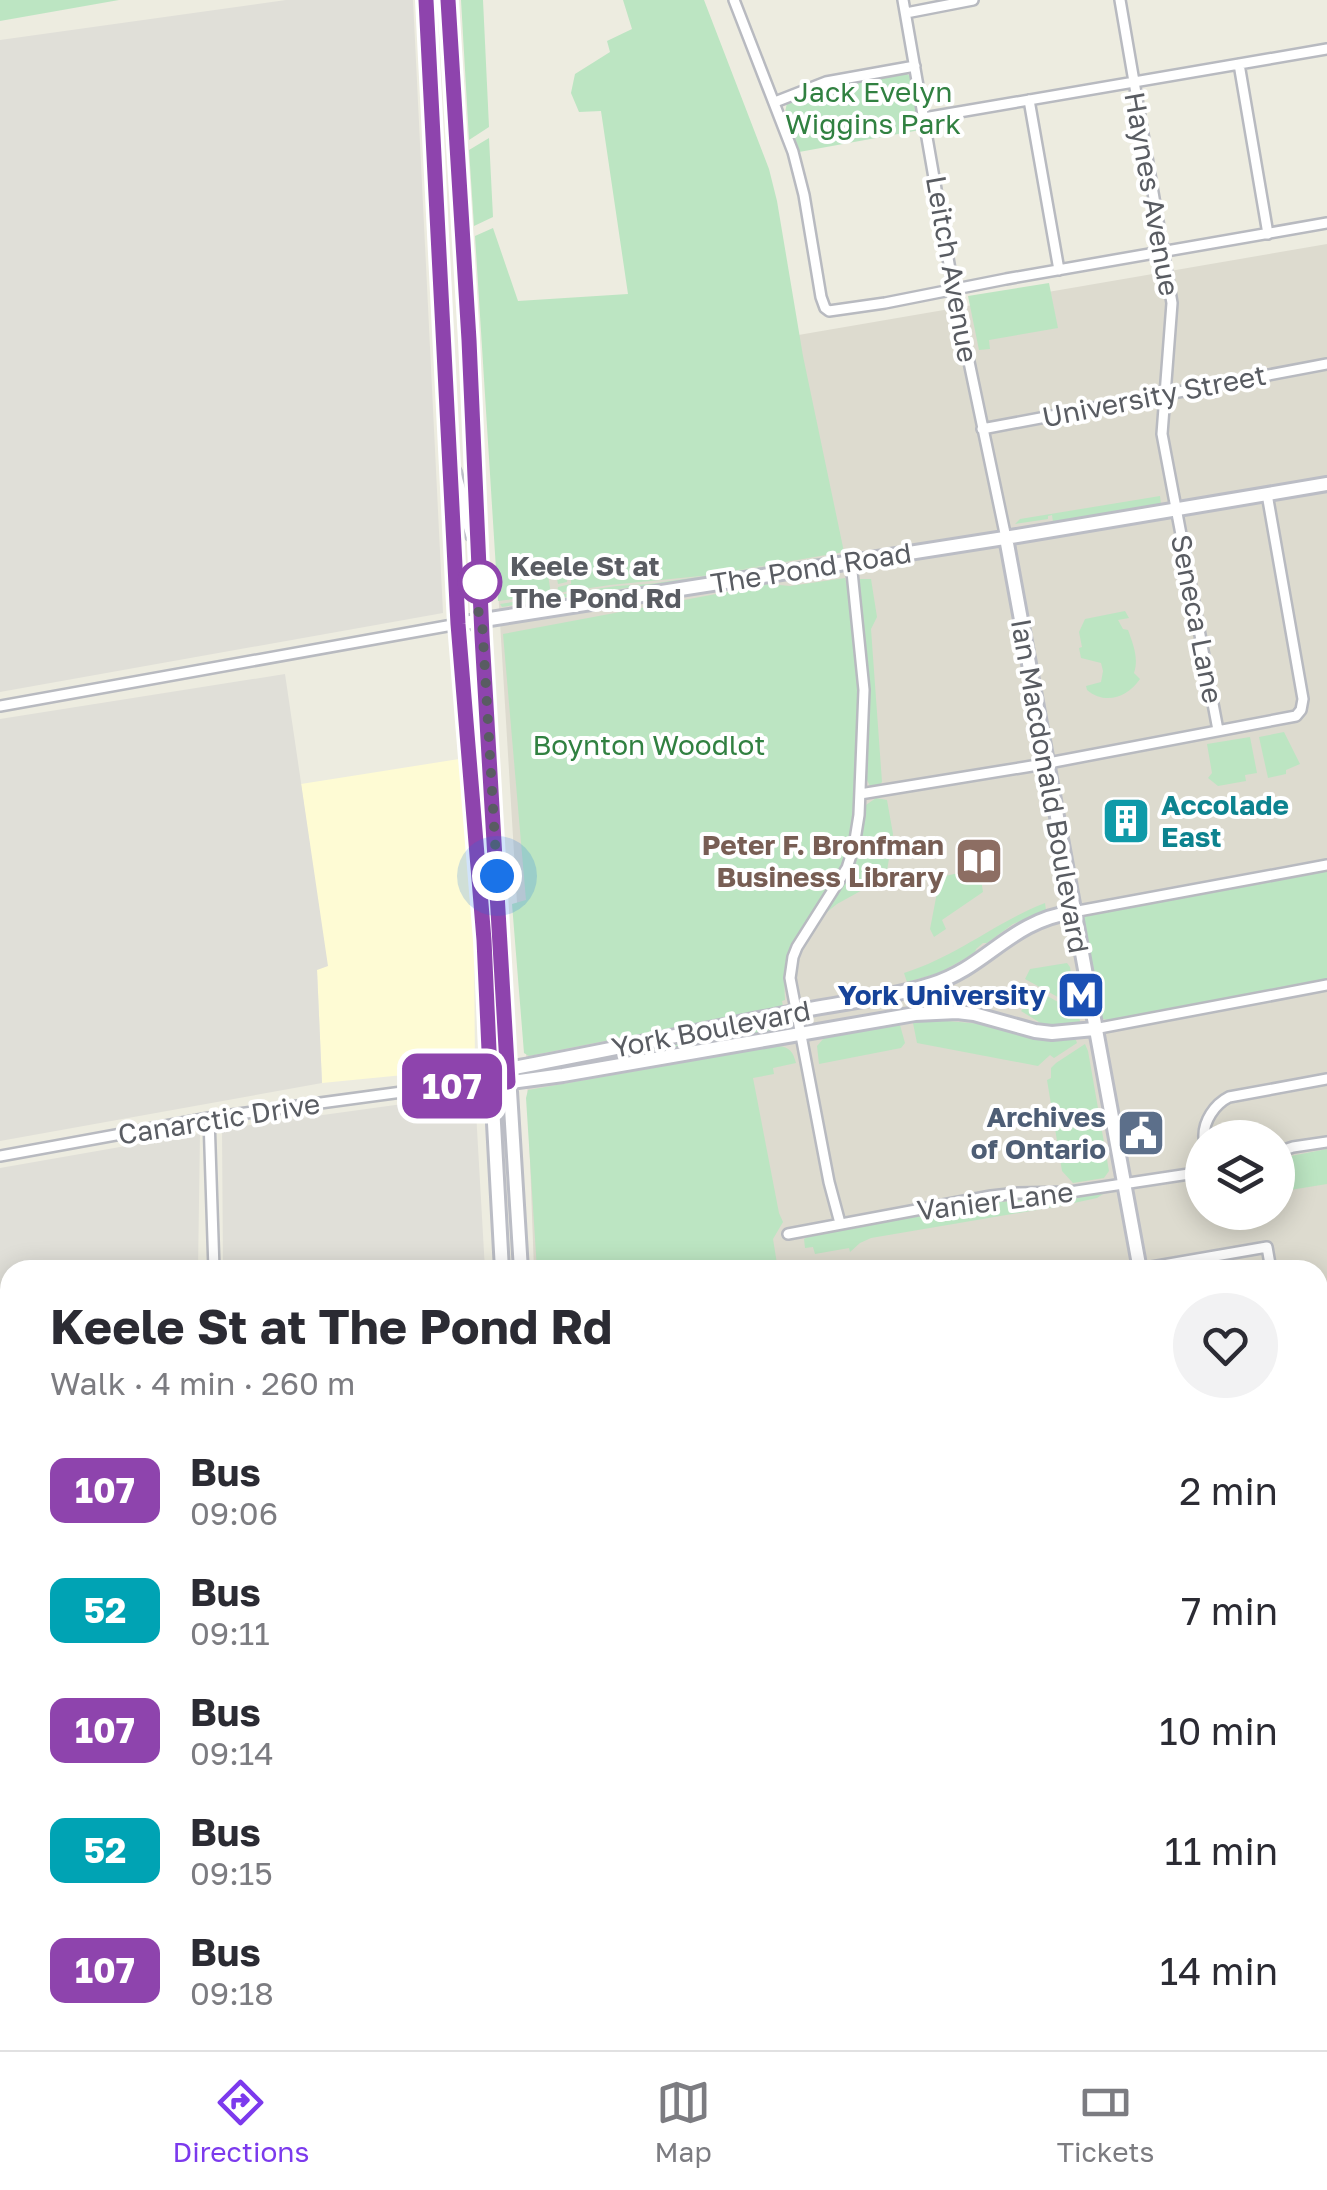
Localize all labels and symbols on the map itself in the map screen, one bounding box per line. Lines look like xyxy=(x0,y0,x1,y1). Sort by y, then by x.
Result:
park label: Jack Evelyn Wiggins Park xyxy=(785,75,961,140)
street label: Haynes Avenue xyxy=(1118,89,1187,298)
street label: Leitch Avenue xyxy=(920,173,985,365)
street label: University Street xyxy=(1039,358,1269,433)
street label: Seneca Lane xyxy=(1165,532,1230,706)
street label: The Pond Road xyxy=(708,535,914,600)
place label: Keele St at The Pond Rd xyxy=(510,549,681,614)
marker: Keele St at The Pond Rd xyxy=(459,561,501,603)
street label: Ian Macdonald Boulevard xyxy=(1005,616,1096,956)
park label: Boynton Woodlot xyxy=(532,728,766,761)
place label: Accolade East xyxy=(1161,788,1289,853)
building icon: Accolade East xyxy=(1100,795,1152,847)
place label: Peter F. Bronfman Business Library xyxy=(702,828,944,893)
library icon: Peter F. Bronfman Business Library xyxy=(953,835,1005,887)
your location xyxy=(472,851,522,901)
metro station icon: York University xyxy=(1055,969,1107,1021)
place label: York University xyxy=(838,978,1046,1011)
street label: York Boulevard xyxy=(609,993,813,1064)
line badge: 107 xyxy=(394,1054,510,1118)
street label: Canarctic Drive xyxy=(116,1086,322,1151)
place label: Archives of Ontario xyxy=(971,1100,1106,1165)
public building icon: Archives of Ontario xyxy=(1115,1107,1167,1159)
street label: Vanier Lane xyxy=(915,1175,1075,1226)

